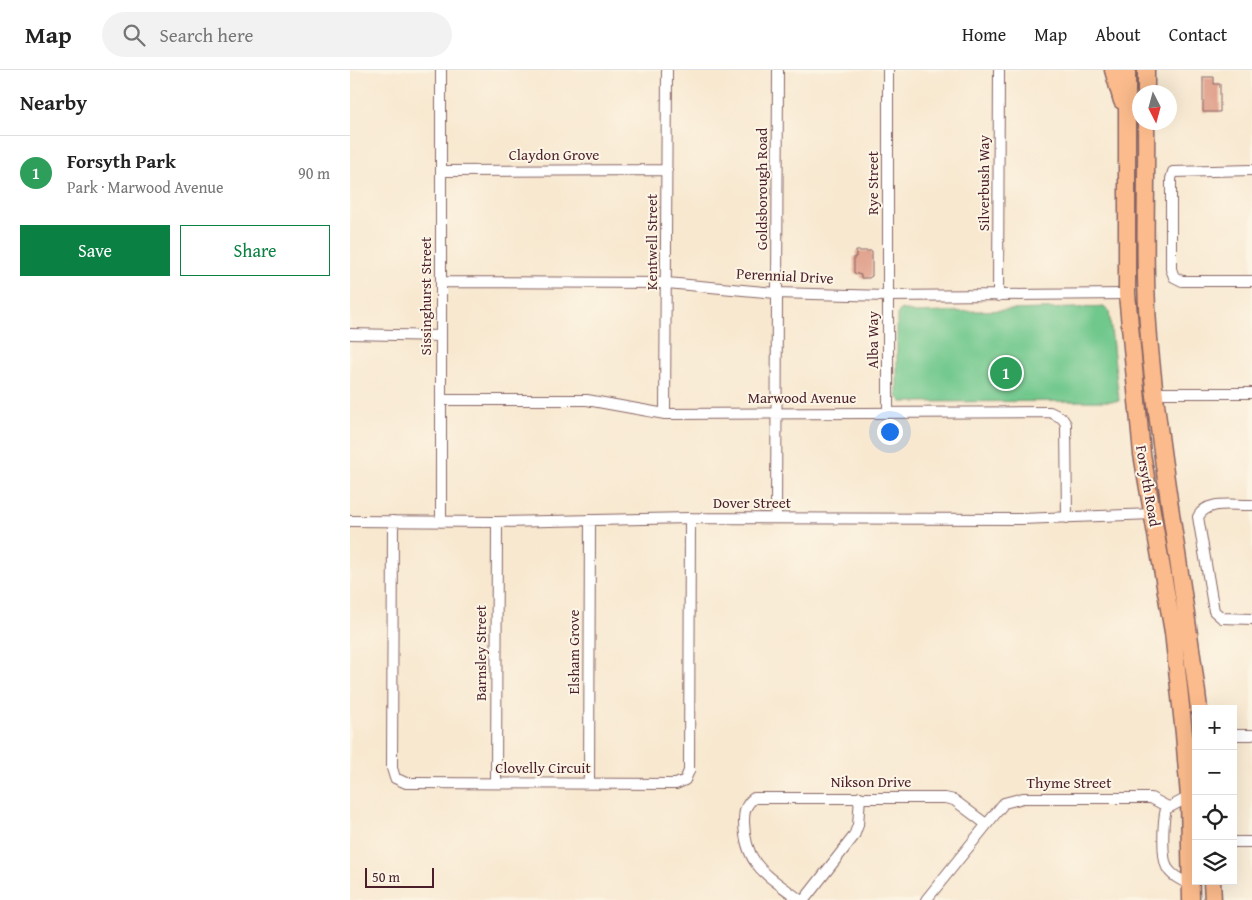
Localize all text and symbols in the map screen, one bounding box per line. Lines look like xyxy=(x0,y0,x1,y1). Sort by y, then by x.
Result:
search box xyxy=(102,12,452,57)
text: Map xyxy=(25,17,72,52)
icon: search xyxy=(120,21,148,49)
text: Search here xyxy=(160,21,253,49)
text: Home xyxy=(962,21,1006,48)
text: Map xyxy=(1034,21,1067,48)
text: About xyxy=(1095,21,1141,48)
text: Contact xyxy=(1169,21,1227,48)
north arrow xyxy=(1132,85,1177,130)
text: Nearby xyxy=(20,87,87,118)
street label: Goldsborough Road xyxy=(751,128,772,250)
street label: Silverbush Way xyxy=(973,134,994,231)
street label: Claydon Grove xyxy=(509,144,599,165)
text: Forsyth Park xyxy=(67,147,176,175)
street label: Rye Street xyxy=(862,150,883,215)
text: 1 xyxy=(32,161,40,185)
text: 90 m xyxy=(298,161,330,185)
text: Park · Marwood Avenue xyxy=(67,175,224,199)
street label: Kentwell Street xyxy=(641,193,662,290)
button: Save xyxy=(20,225,170,276)
button: Share xyxy=(180,225,330,276)
street label: Sissinghurst Street xyxy=(415,236,436,355)
street label: Perennial Drive xyxy=(736,262,834,289)
street label: Alba Way xyxy=(862,310,883,369)
pin: 1 xyxy=(990,354,1022,392)
street label: Marwood Avenue xyxy=(748,387,856,408)
your location xyxy=(877,419,903,445)
street label: Forsyth Road xyxy=(1131,444,1166,528)
street label: Dover Street xyxy=(713,492,792,513)
street label: Barnsley Street xyxy=(470,604,491,701)
street label: Elsham Grove xyxy=(563,609,584,695)
map controls xyxy=(1192,705,1237,885)
button: + xyxy=(1192,705,1237,750)
button: − xyxy=(1192,750,1237,795)
street label: Clovelly Circuit xyxy=(495,757,592,778)
street label: Nikson Drive xyxy=(831,771,911,792)
street label: Thyme Street xyxy=(1027,772,1112,793)
button: locate xyxy=(1192,795,1237,840)
button: layers xyxy=(1192,840,1237,885)
scale bar xyxy=(365,865,434,888)
text: 50 m xyxy=(372,867,400,887)

